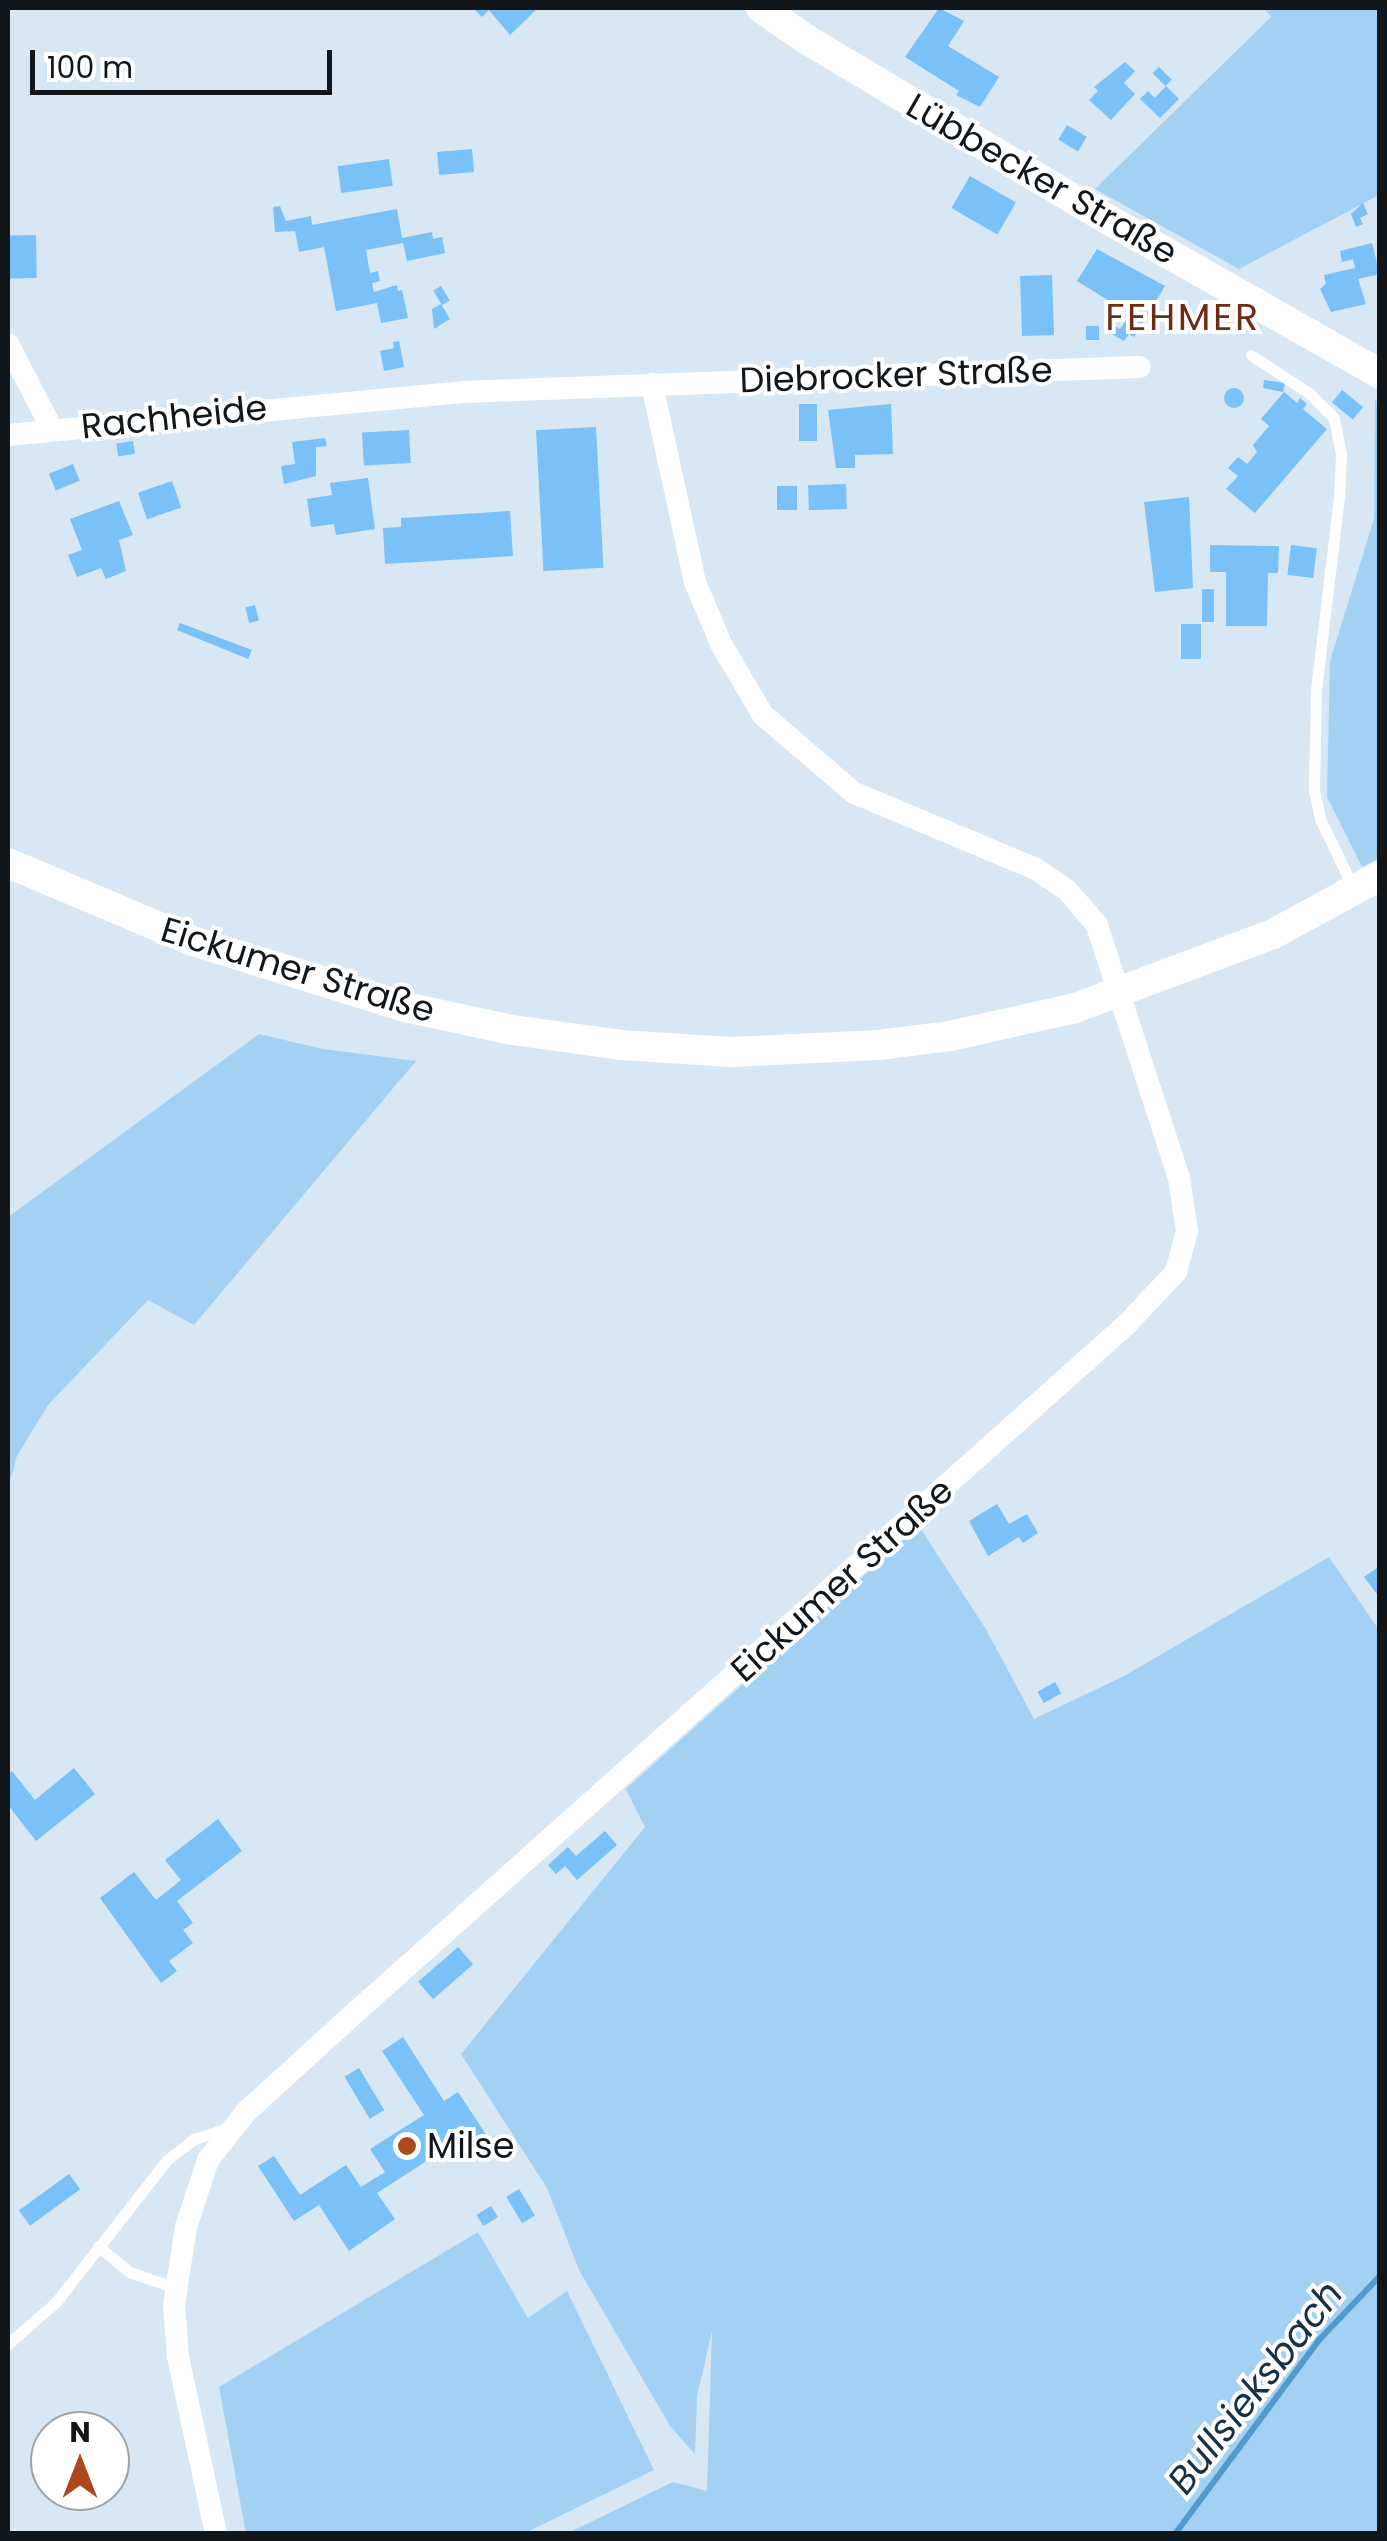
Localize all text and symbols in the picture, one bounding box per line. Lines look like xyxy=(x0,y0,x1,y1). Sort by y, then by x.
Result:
scale bar xyxy=(35,30,338,92)
text: 100 m xyxy=(47,46,133,89)
street label: Lübbecker Straße xyxy=(899,84,1185,274)
district label: FEHMER xyxy=(1105,294,1261,340)
street label: Diebrocker Straße xyxy=(739,349,1053,401)
street label: Rachheide xyxy=(79,386,269,448)
street label: Eickumer Straße xyxy=(156,908,440,1032)
street label: Eickumer Straße xyxy=(722,1469,962,1691)
place label: Milse xyxy=(427,2125,514,2167)
marker: Milse xyxy=(396,2135,418,2157)
water label: Bullsieksbach xyxy=(1158,2272,1352,2502)
north arrow xyxy=(30,2411,130,2511)
text: N xyxy=(69,2413,91,2452)

